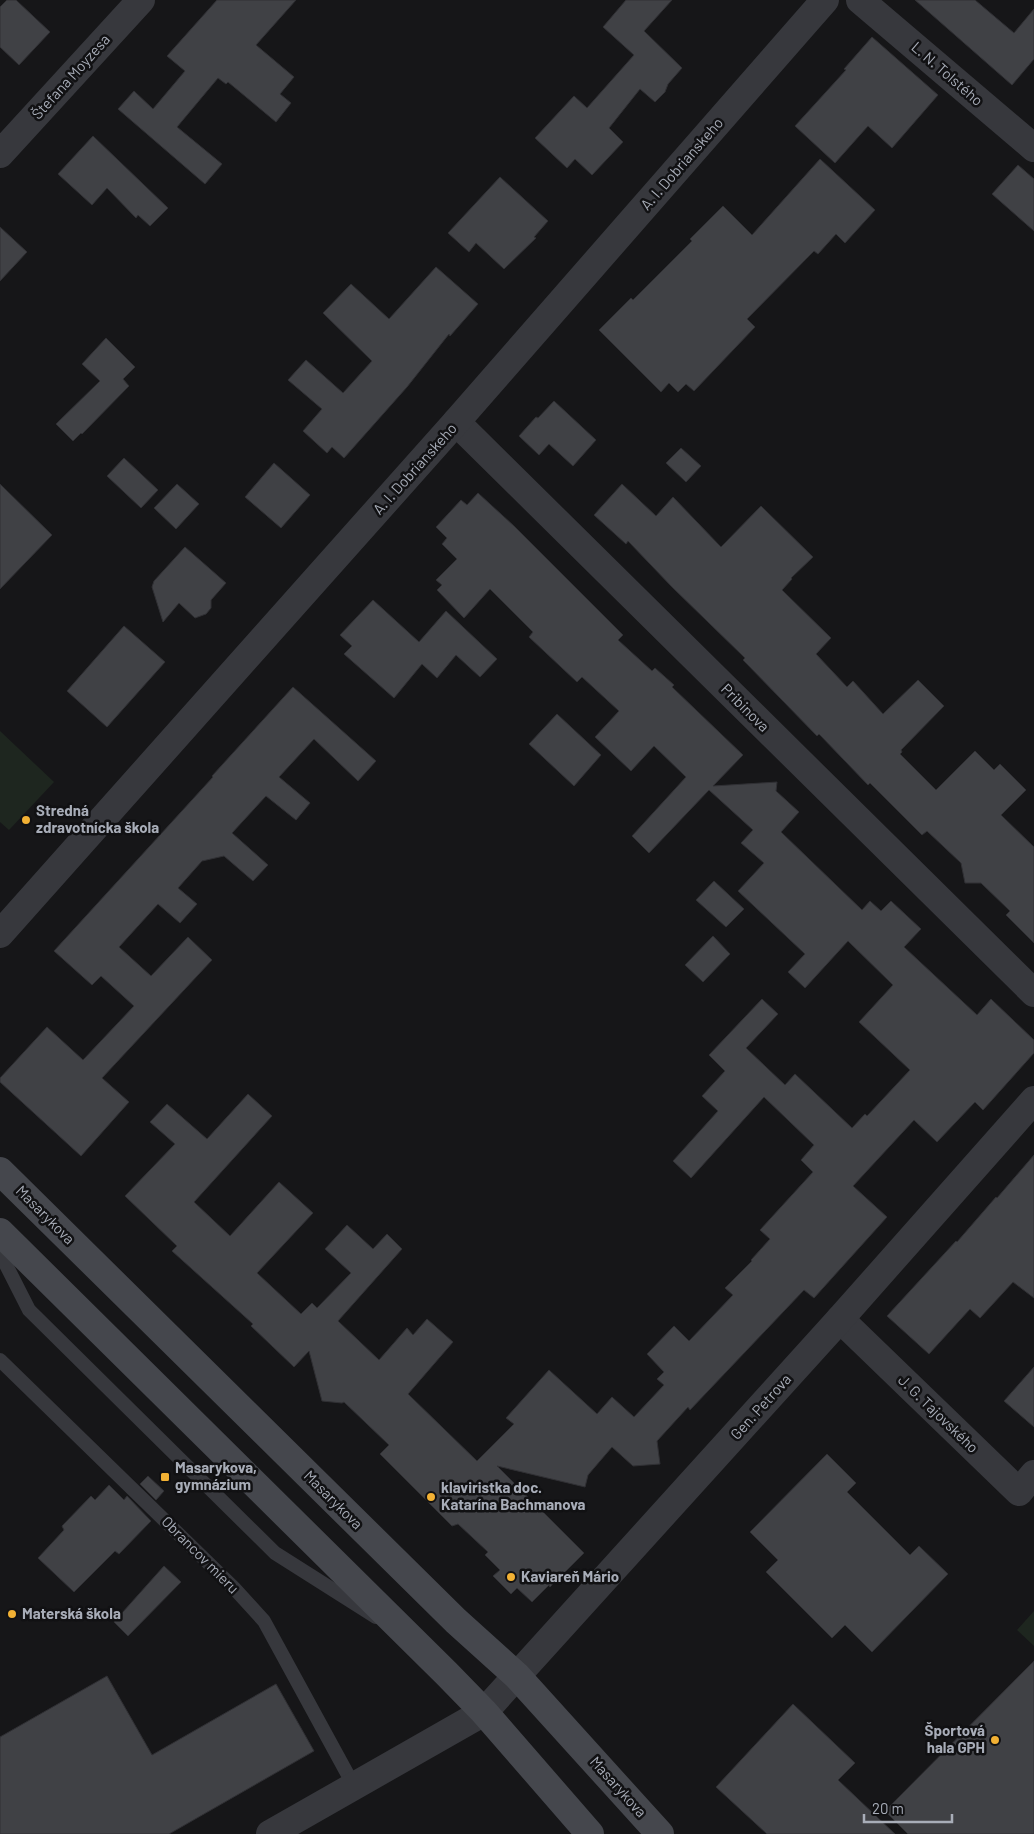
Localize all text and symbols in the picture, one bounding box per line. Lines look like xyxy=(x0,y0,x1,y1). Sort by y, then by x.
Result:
street label: Štefana Moyzesa xyxy=(27,30,113,123)
street label: L. N. Tolstého xyxy=(908,37,987,109)
street label: A. I. Dobrianskeho xyxy=(636,113,726,213)
street label: A. I. Dobrianskeho xyxy=(369,419,460,518)
street label: Pribinova xyxy=(718,679,774,735)
place label: Stredná zdravotnícka škola xyxy=(36,801,159,836)
marker: Stredná zdravotnícka škola xyxy=(20,814,32,826)
street label: Masarykova xyxy=(13,1181,79,1247)
street label: Gen. Petrova xyxy=(726,1370,794,1443)
street label: J. G. Tajovského xyxy=(895,1370,983,1456)
place label: Masarykova, gymnázium xyxy=(175,1458,257,1493)
street label: Masarykova xyxy=(301,1466,367,1532)
marker: Masarykova, gymnázium xyxy=(159,1471,171,1483)
place label: klaviristka doc. Katarína Bachmanova xyxy=(441,1478,586,1513)
marker: klaviristka doc. Katarína Bachmanova xyxy=(425,1491,437,1503)
street label: Obrancov mieru xyxy=(158,1512,243,1597)
place label: Kaviareň Mário xyxy=(521,1567,619,1585)
marker: Kaviareň Mário xyxy=(505,1571,517,1583)
place label: Materská škola xyxy=(22,1604,121,1622)
marker: Materská škola xyxy=(6,1608,18,1620)
place label: Športová hala GPH xyxy=(925,1721,985,1756)
marker: Športová hala GPH xyxy=(989,1734,1001,1746)
street label: Masarykova xyxy=(587,1752,651,1821)
scale bar xyxy=(864,1792,952,1824)
text: 20 m xyxy=(872,1799,904,1817)

